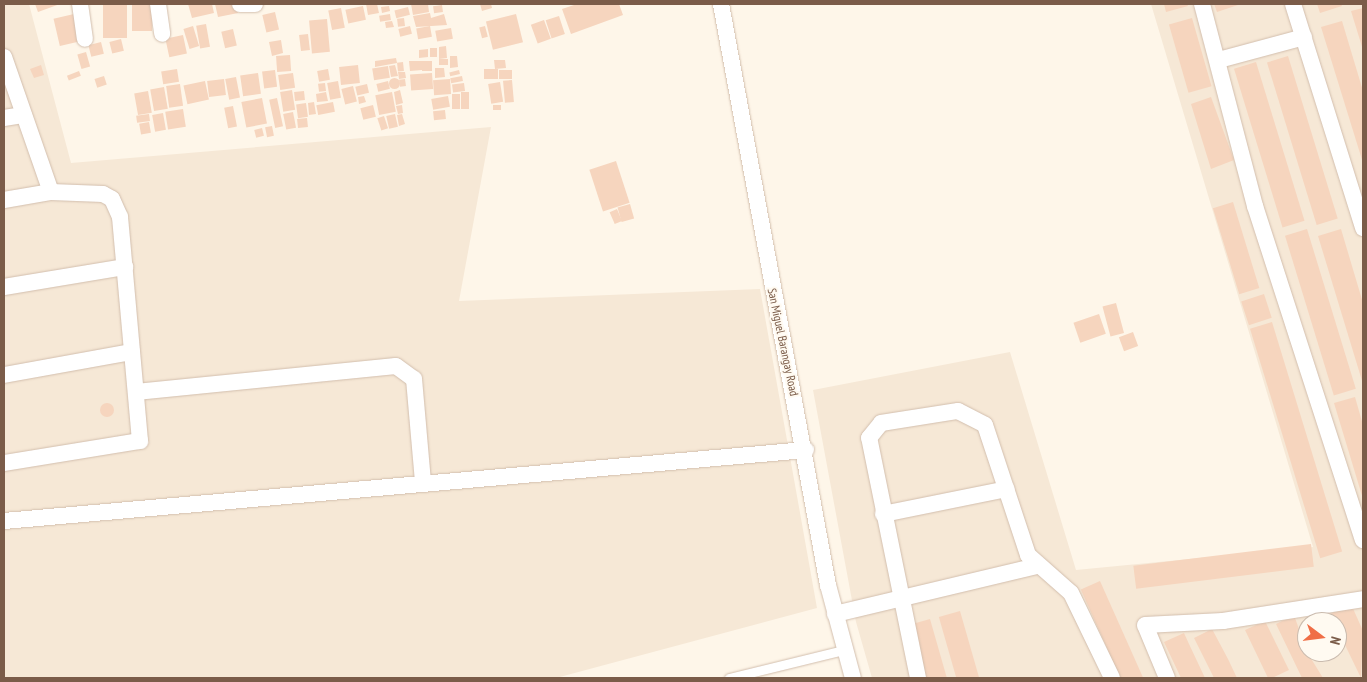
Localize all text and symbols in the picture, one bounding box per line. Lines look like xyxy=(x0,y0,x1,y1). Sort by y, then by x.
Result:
street label: San Miguel Barangay Road xyxy=(765,287,801,397)
north arrow xyxy=(1297,612,1347,662)
text: N xyxy=(1326,635,1345,647)

